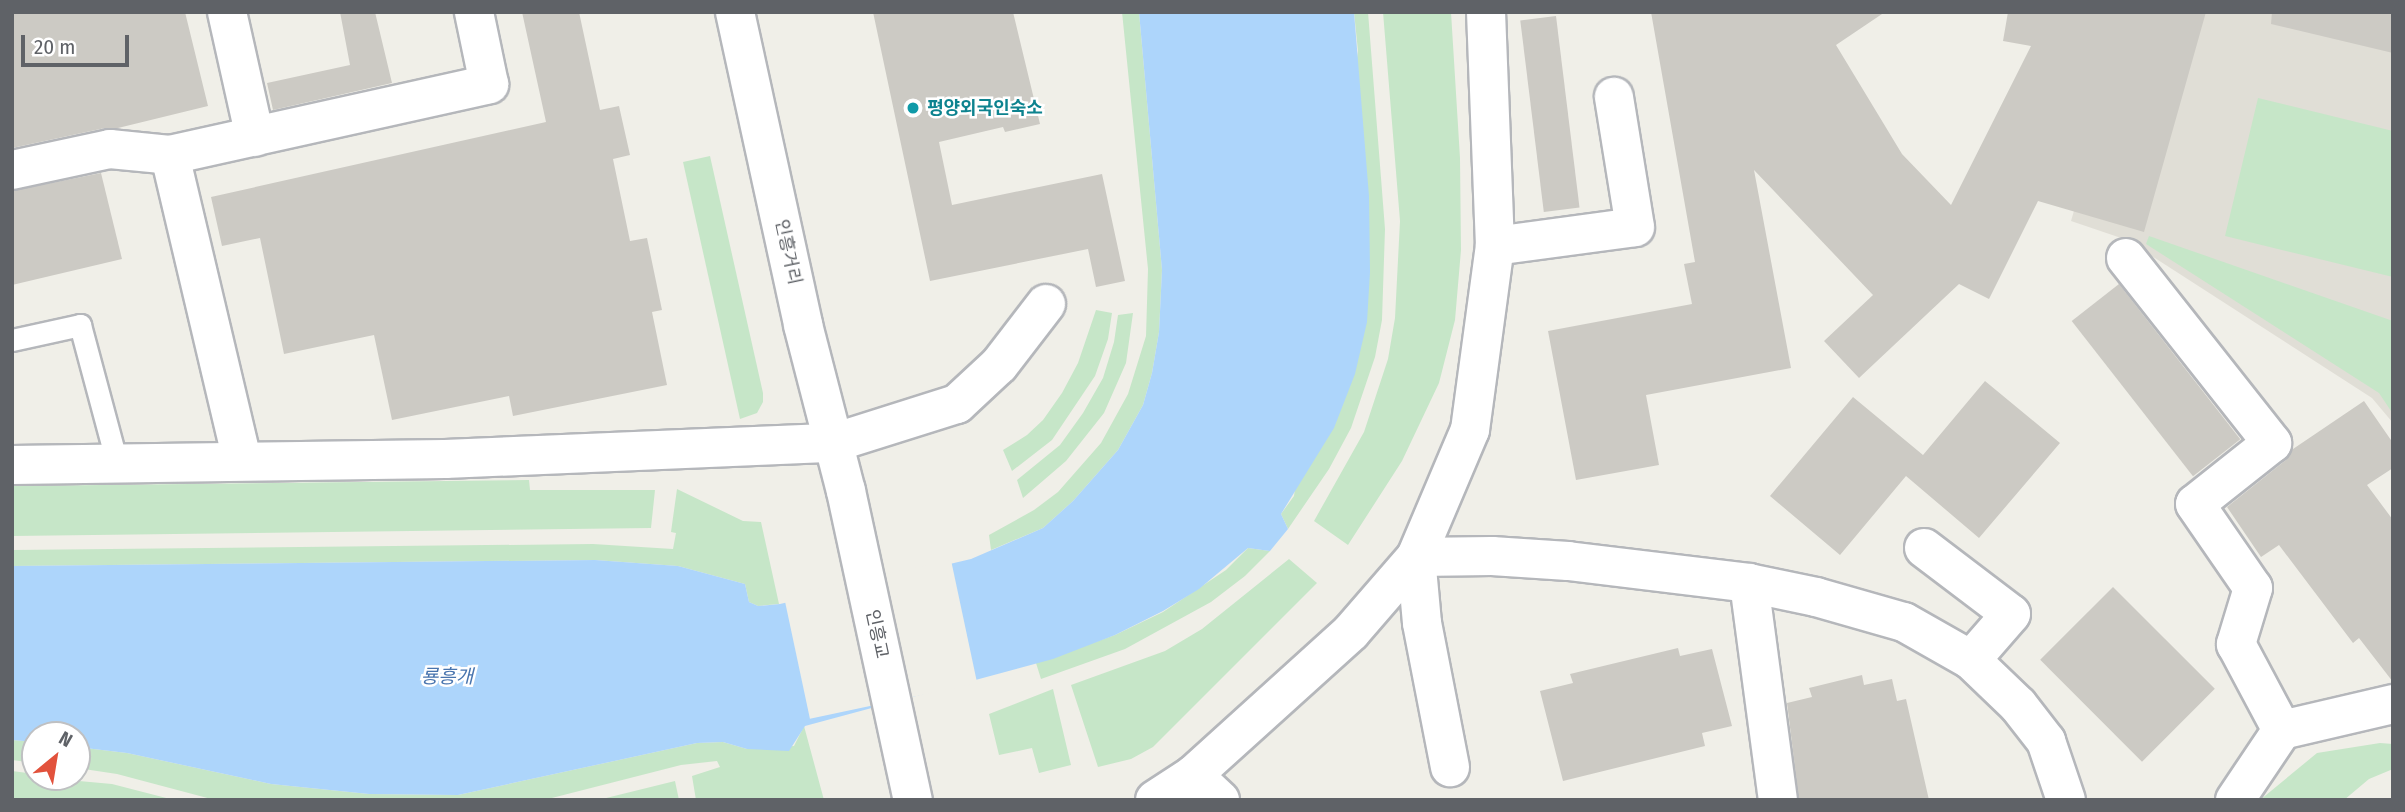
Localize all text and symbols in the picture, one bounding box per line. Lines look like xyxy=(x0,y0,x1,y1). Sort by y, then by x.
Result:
scale bar xyxy=(24,21,133,65)
text: 20 m xyxy=(34,34,75,60)
place label: 평양외국인숙소 xyxy=(927,97,1043,119)
marker: 평양외국인숙소 xyxy=(905,100,921,116)
street label: 인흥거리 xyxy=(771,217,805,287)
street label: 인흥교 xyxy=(861,607,893,661)
water label: 룡흥개 xyxy=(421,666,473,688)
north arrow xyxy=(21,721,91,791)
text: N xyxy=(55,726,76,752)

